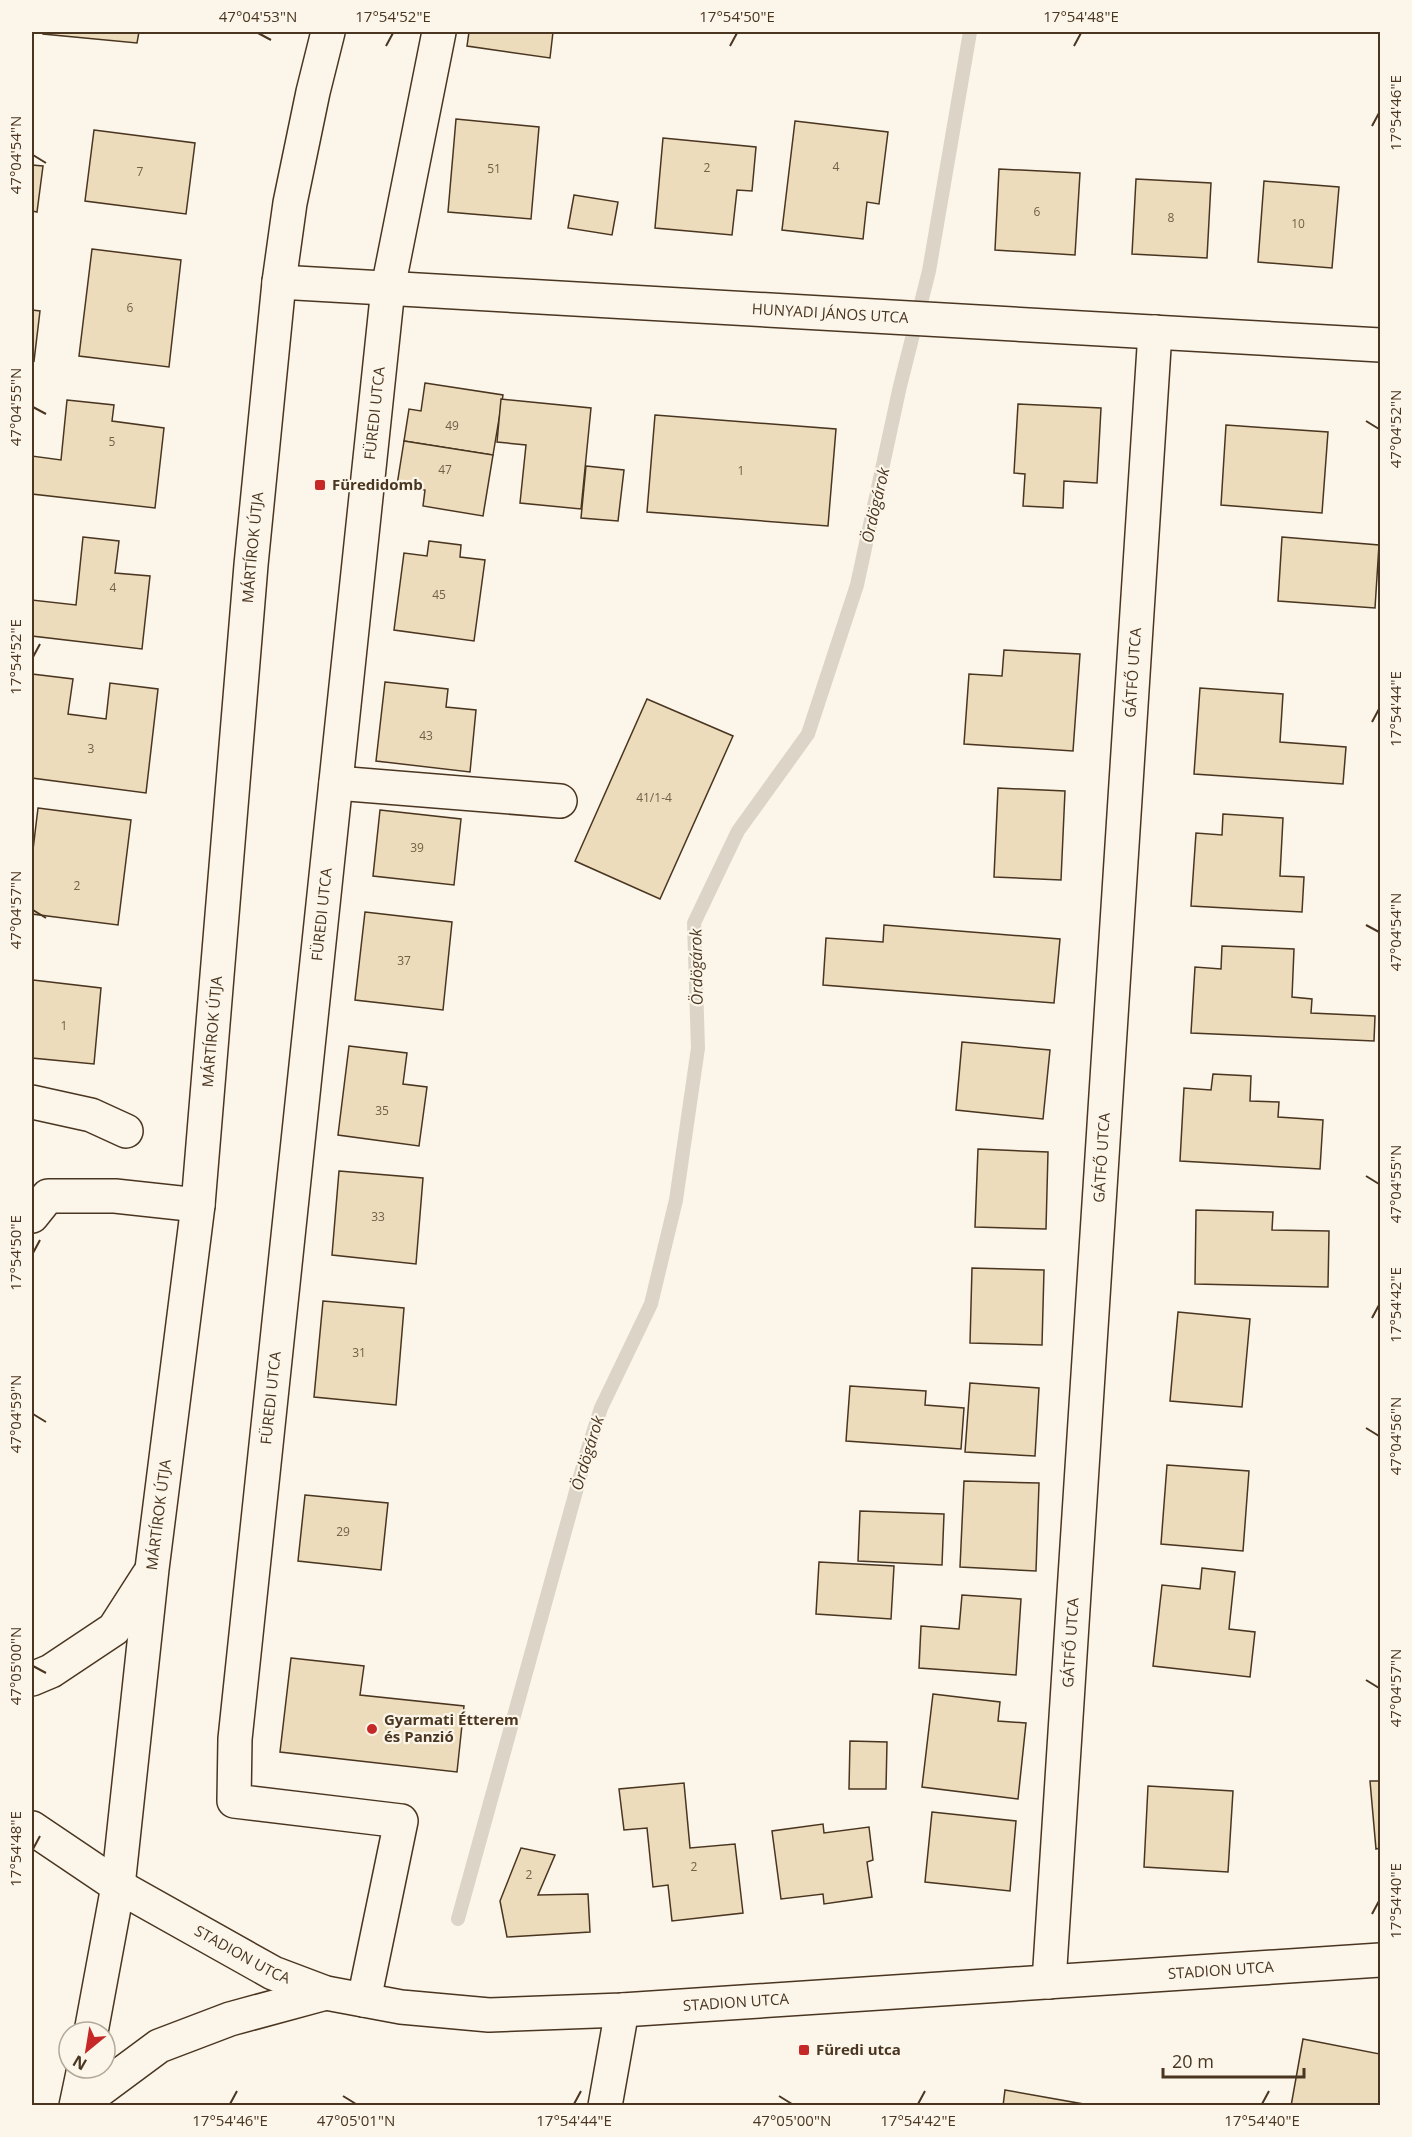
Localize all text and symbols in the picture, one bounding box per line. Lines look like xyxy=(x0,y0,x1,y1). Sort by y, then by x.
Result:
text: 47°04'53"N xyxy=(219,6,297,26)
text: 17°54'52"E xyxy=(355,6,431,26)
text: 17°54'50"E xyxy=(699,6,775,26)
text: 17°54'48"E xyxy=(1043,6,1119,26)
text: 17°54'46"E xyxy=(1385,75,1405,151)
text: 47°04'54"N xyxy=(5,116,25,194)
house number: 4 xyxy=(833,158,840,175)
house number: 2 xyxy=(704,159,711,176)
house number: 51 xyxy=(487,160,501,177)
house number: 7 xyxy=(137,163,144,180)
house number: 6 xyxy=(1034,203,1041,220)
house number: 8 xyxy=(1168,209,1175,226)
house number: 10 xyxy=(1291,215,1305,232)
street label: HUNYADI JÁNOS UTCA xyxy=(751,298,910,327)
house number: 6 xyxy=(127,299,134,316)
street label: FÜREDI UTCA xyxy=(359,365,389,461)
text: 47°04'55"N xyxy=(5,368,25,446)
text: 47°04'52"N xyxy=(1385,390,1405,468)
house number: 49 xyxy=(445,417,459,434)
house number: 5 xyxy=(109,433,116,450)
house number: 47 xyxy=(438,461,452,478)
house number: 1 xyxy=(738,462,744,479)
water label: Ördögárok xyxy=(856,464,895,545)
place label: Füredidomb xyxy=(332,474,423,494)
marker: Füredidomb xyxy=(313,478,327,492)
street label: MÁRTÍROK ÚTJA xyxy=(237,490,267,604)
house number: 4 xyxy=(110,579,117,596)
house number: 45 xyxy=(432,586,446,603)
text: 17°54'52"E xyxy=(5,619,25,695)
street label: GÁTFŐ UTCA xyxy=(1119,627,1145,718)
text: 17°54'44"E xyxy=(1385,671,1405,747)
house number: 43 xyxy=(419,727,433,744)
house number: 3 xyxy=(88,740,95,757)
house number: 41/1-4 xyxy=(636,789,672,806)
house number: 39 xyxy=(410,839,424,856)
street label: FÜREDI UTCA xyxy=(306,866,336,962)
text: 47°04'57"N xyxy=(5,871,25,949)
house number: 2 xyxy=(74,877,81,894)
text: 47°04'54"N xyxy=(1385,893,1405,971)
water label: Ördögárok xyxy=(684,927,708,1005)
house number: 37 xyxy=(397,952,411,969)
street label: MÁRTÍROK ÚTJA xyxy=(197,975,226,1088)
house number: 1 xyxy=(61,1017,67,1034)
house number: 35 xyxy=(375,1102,389,1119)
street label: GÁTFŐ UTCA xyxy=(1088,1112,1114,1203)
text: 47°04'55"N xyxy=(1385,1145,1405,1223)
house number: 33 xyxy=(371,1208,385,1225)
text: 17°54'50"E xyxy=(5,1215,25,1291)
text: 17°54'42"E xyxy=(1385,1267,1405,1343)
house number: 31 xyxy=(352,1344,366,1361)
street label: FÜREDI UTCA xyxy=(255,1350,285,1445)
text: 47°04'59"N xyxy=(5,1375,25,1453)
text: 47°04'56"N xyxy=(1385,1397,1405,1475)
water label: Ördögárok xyxy=(565,1412,609,1493)
street label: MÁRTÍROK ÚTJA xyxy=(141,1458,175,1571)
house number: 29 xyxy=(336,1523,350,1540)
street label: GÁTFŐ UTCA xyxy=(1057,1597,1083,1688)
text: 47°05'00"N xyxy=(5,1627,25,1705)
text: 47°04'57"N xyxy=(1385,1649,1405,1727)
place label: Gyarmati Étterem és Panzió xyxy=(384,1709,519,1746)
marker: Gyarmati Étterem és Panzió xyxy=(365,1722,379,1736)
text: 17°54'48"E xyxy=(5,1811,25,1887)
house number: 2 xyxy=(691,1858,698,1875)
text: 17°54'40"E xyxy=(1385,1863,1405,1939)
house number: 2 xyxy=(526,1866,533,1883)
street label: STADION UTCA xyxy=(191,1920,294,1988)
street label: STADION UTCA xyxy=(1167,1956,1275,1983)
street label: STADION UTCA xyxy=(682,1988,790,2015)
north arrow xyxy=(57,2020,117,2080)
place label: Füredi utca xyxy=(816,2039,901,2059)
scale bar xyxy=(1163,2041,1304,2079)
marker: Füredi utca xyxy=(797,2043,811,2057)
text: 20 m xyxy=(1172,2049,1214,2073)
text: N xyxy=(68,2050,91,2076)
text: 17°54'46"E xyxy=(192,2110,268,2130)
text: 47°05'01"N xyxy=(317,2110,395,2130)
text: 17°54'44"E xyxy=(536,2110,612,2130)
text: 47°05'00"N xyxy=(753,2110,831,2130)
text: 17°54'42"E xyxy=(880,2110,956,2130)
text: 17°54'40"E xyxy=(1224,2110,1300,2130)

